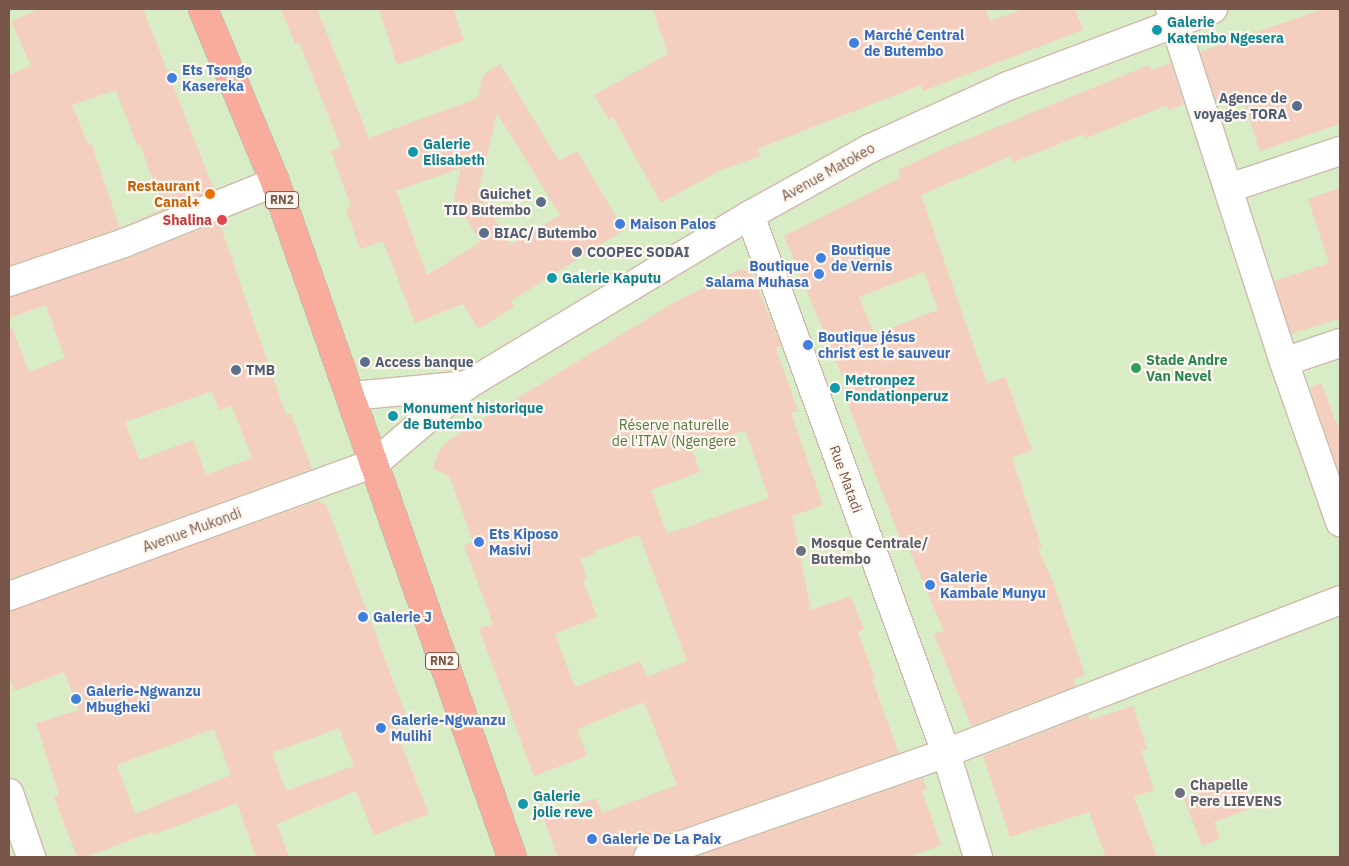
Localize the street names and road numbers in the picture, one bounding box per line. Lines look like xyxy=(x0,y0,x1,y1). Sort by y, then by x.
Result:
street label: Avenue Matokeo xyxy=(778,139,878,205)
road number: RN2 xyxy=(264,190,300,210)
street label: Rue Matadi xyxy=(826,443,866,515)
street label: Avenue Mukondi xyxy=(140,504,244,556)
road number: RN2 xyxy=(424,651,460,670)

